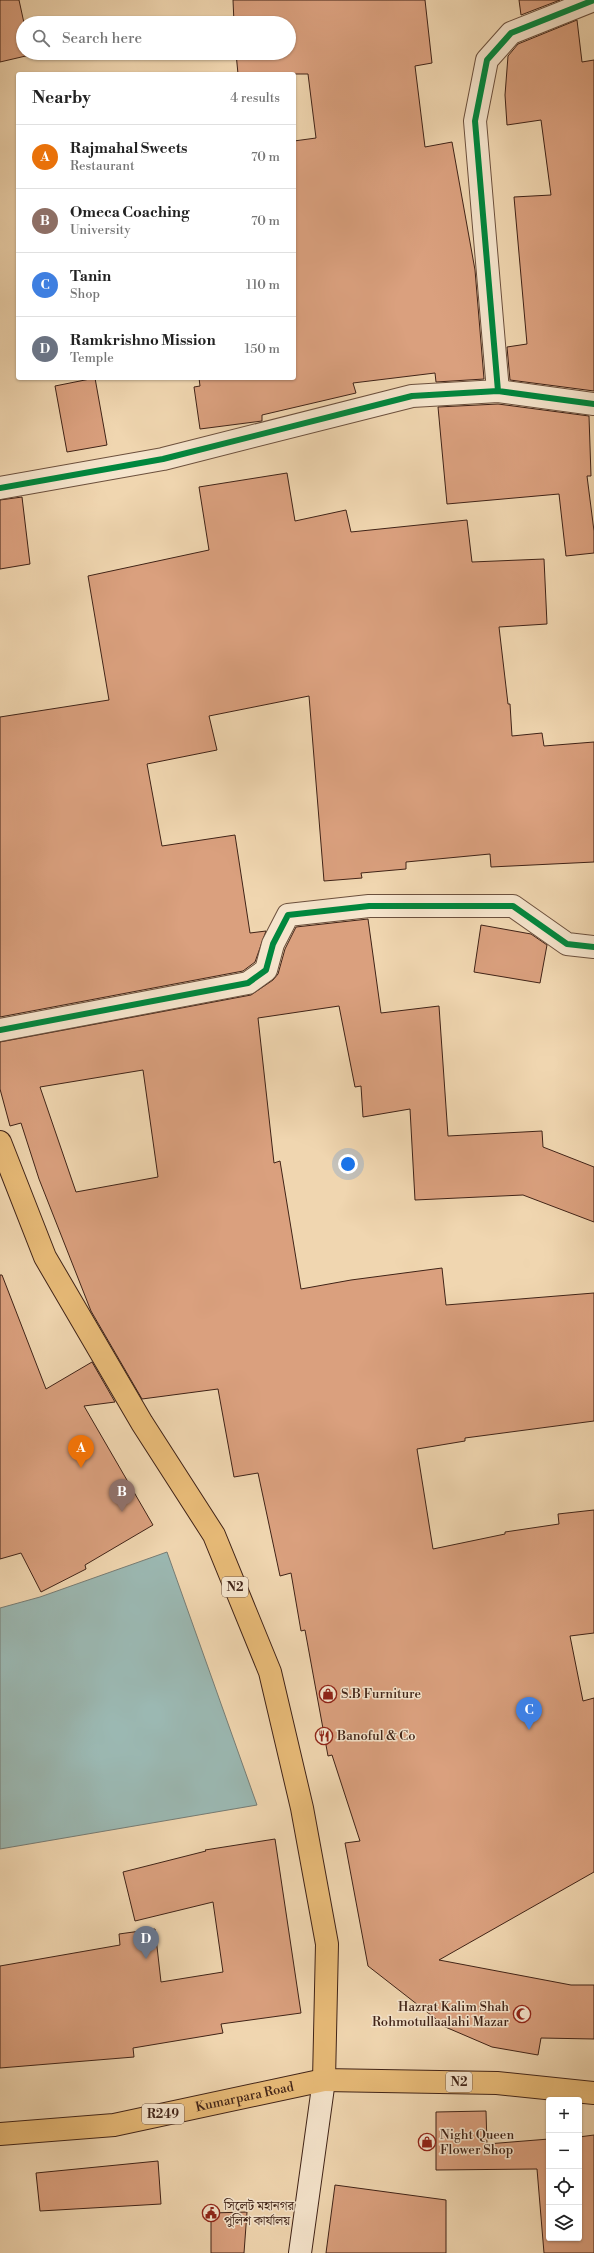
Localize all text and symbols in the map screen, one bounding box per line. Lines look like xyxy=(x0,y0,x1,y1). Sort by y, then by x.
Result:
search box xyxy=(16,16,296,60)
icon: search xyxy=(30,27,52,49)
text: Search here xyxy=(62,29,142,48)
text: Nearby xyxy=(32,87,91,109)
text: 4 results xyxy=(230,90,280,106)
text: Rajmahal Sweets xyxy=(70,139,187,158)
text: A xyxy=(40,149,50,165)
text: 70 m xyxy=(251,149,280,165)
text: Restaurant xyxy=(70,158,135,174)
text: Omeca Coaching xyxy=(70,203,189,222)
text: B xyxy=(40,213,50,229)
text: 70 m xyxy=(251,213,280,229)
text: University xyxy=(70,222,131,238)
text: Tanin xyxy=(70,267,111,286)
text: C xyxy=(40,277,50,293)
text: 110 m xyxy=(246,277,280,293)
text: Shop xyxy=(70,286,100,302)
text: Ramkrishno Mission xyxy=(70,331,216,350)
text: D xyxy=(40,341,50,357)
text: 150 m xyxy=(245,341,280,357)
text: Temple xyxy=(70,350,114,366)
your location xyxy=(338,1154,358,1174)
pin: A xyxy=(68,1435,94,1468)
pin: B xyxy=(109,1479,135,1512)
road number: N2 xyxy=(222,1577,248,1597)
shop icon: S.B Furniture xyxy=(318,1684,338,1704)
place label: S.B Furniture xyxy=(341,1686,422,1702)
pin: C xyxy=(516,1697,542,1730)
restaurant icon: Banoful & Co xyxy=(314,1726,334,1746)
place label: Banoful & Co xyxy=(336,1728,416,1744)
pin: D xyxy=(133,1926,159,1959)
place label: Hazrat Kalim Shah Rohmotullaalahi Mazar xyxy=(372,1999,509,2030)
mosque icon: Hazrat Kalim Shah Rohmotullaalahi Mazar xyxy=(512,2004,532,2024)
road number: N2 xyxy=(446,2072,472,2092)
street label: Kumarpara Road xyxy=(194,2079,296,2115)
map controls xyxy=(546,2097,582,2241)
button: + xyxy=(546,2097,582,2133)
road number: R249 xyxy=(142,2104,184,2124)
place label: Night Queen Flower Shop xyxy=(440,2127,514,2158)
shop icon: Night Queen Flower Shop xyxy=(417,2132,437,2152)
button: − xyxy=(546,2133,582,2169)
button: locate xyxy=(546,2169,582,2205)
place label: সিলেট মহানগর পুলিশ কার্যালয় xyxy=(223,2198,295,2229)
public building icon: সিলেট মহানগর পুলিশ কার্যালয় xyxy=(201,2203,221,2223)
button: layers xyxy=(546,2205,582,2241)

